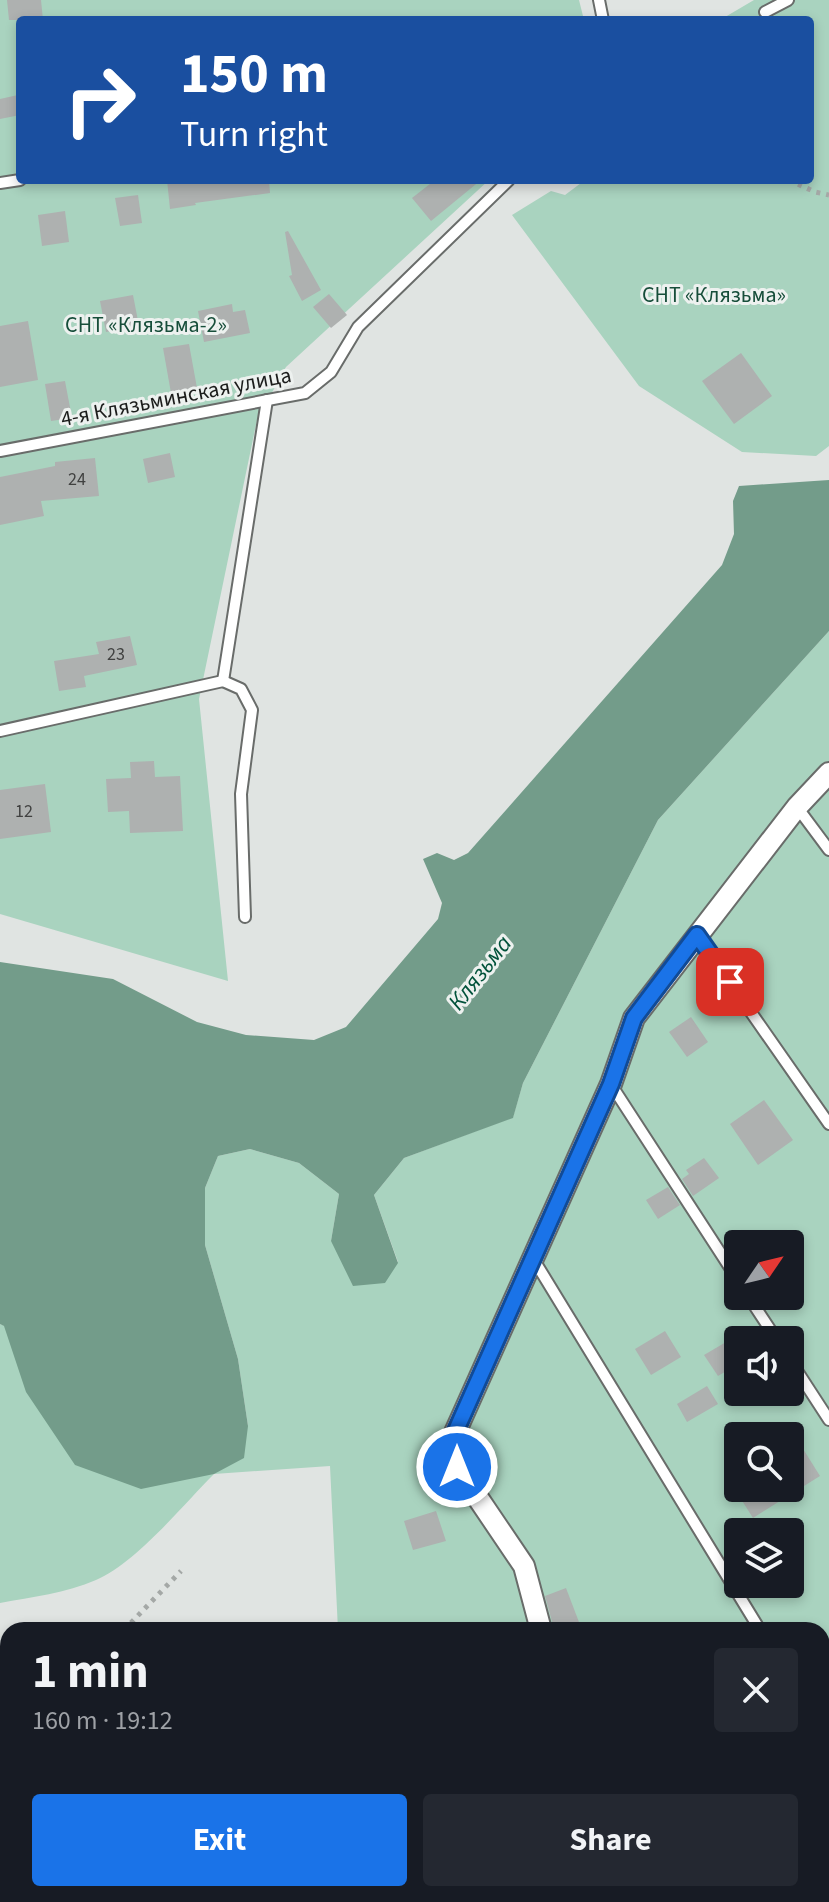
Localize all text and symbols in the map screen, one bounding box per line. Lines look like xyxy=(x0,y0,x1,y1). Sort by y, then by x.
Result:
text: 150 m xyxy=(180,35,328,114)
icon: right xyxy=(48,48,152,152)
text: Turn right xyxy=(180,109,328,160)
park label: СНТ «Клязьма» xyxy=(642,279,786,311)
park label: СНТ «Клязьма-2» xyxy=(65,309,227,341)
street label: 4-я Клязьминская улица xyxy=(58,359,294,435)
house number: 24 xyxy=(68,467,86,492)
house number: 23 xyxy=(107,642,125,667)
house number: 12 xyxy=(15,799,33,824)
water label: Клязьма xyxy=(439,928,521,1018)
pin xyxy=(696,948,764,1016)
icon: arrive xyxy=(708,960,752,1004)
north arrow xyxy=(724,1230,804,1310)
map controls xyxy=(724,1230,804,1598)
button: sound xyxy=(724,1326,804,1406)
button: search xyxy=(724,1422,804,1502)
position arrow xyxy=(415,1425,499,1509)
button: layers xyxy=(724,1518,804,1598)
text: 1 min xyxy=(32,1638,149,1706)
button: close xyxy=(714,1648,798,1732)
text: 160 m · 19:12 xyxy=(32,1702,173,1739)
button: Exit xyxy=(32,1794,407,1886)
button: Share xyxy=(423,1794,798,1886)

